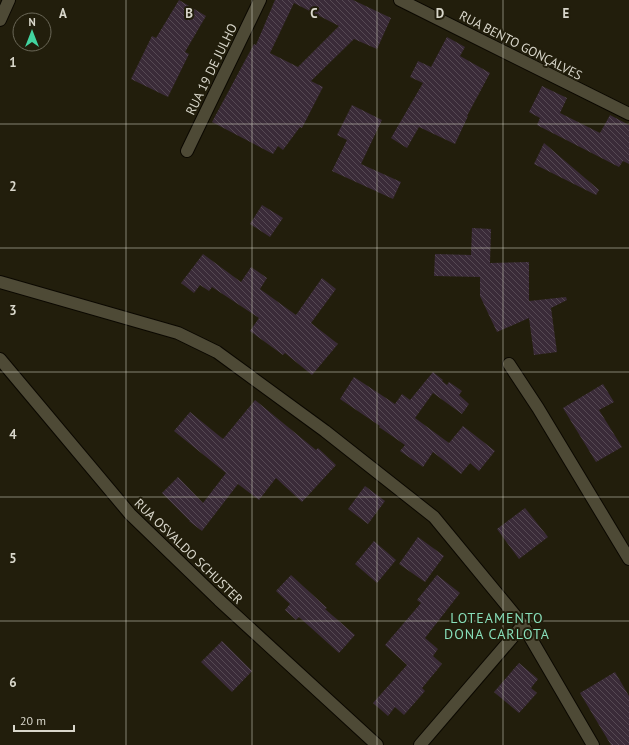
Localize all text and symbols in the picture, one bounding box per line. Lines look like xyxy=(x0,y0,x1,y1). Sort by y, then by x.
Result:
text: A xyxy=(59,5,67,22)
text: B xyxy=(185,5,193,22)
text: C xyxy=(310,5,318,22)
text: D xyxy=(436,5,444,22)
street label: RUA BENTO GONÇALVES xyxy=(457,7,585,83)
north arrow xyxy=(12,12,52,52)
text: N xyxy=(28,15,36,29)
street label: RUA 19 DE JULHO xyxy=(182,20,241,118)
text: 1 xyxy=(9,54,17,71)
text: 2 xyxy=(9,178,17,195)
text: 3 xyxy=(9,302,17,319)
text: 4 xyxy=(9,426,17,443)
street label: RUA OSVALDO SCHUSTER xyxy=(131,495,247,608)
text: 5 xyxy=(9,550,17,567)
district label: LOTEAMENTO DONA CARLOTA xyxy=(444,609,550,643)
text: 6 xyxy=(9,674,17,691)
scale bar xyxy=(14,707,74,733)
text: 20 m xyxy=(20,713,46,728)

